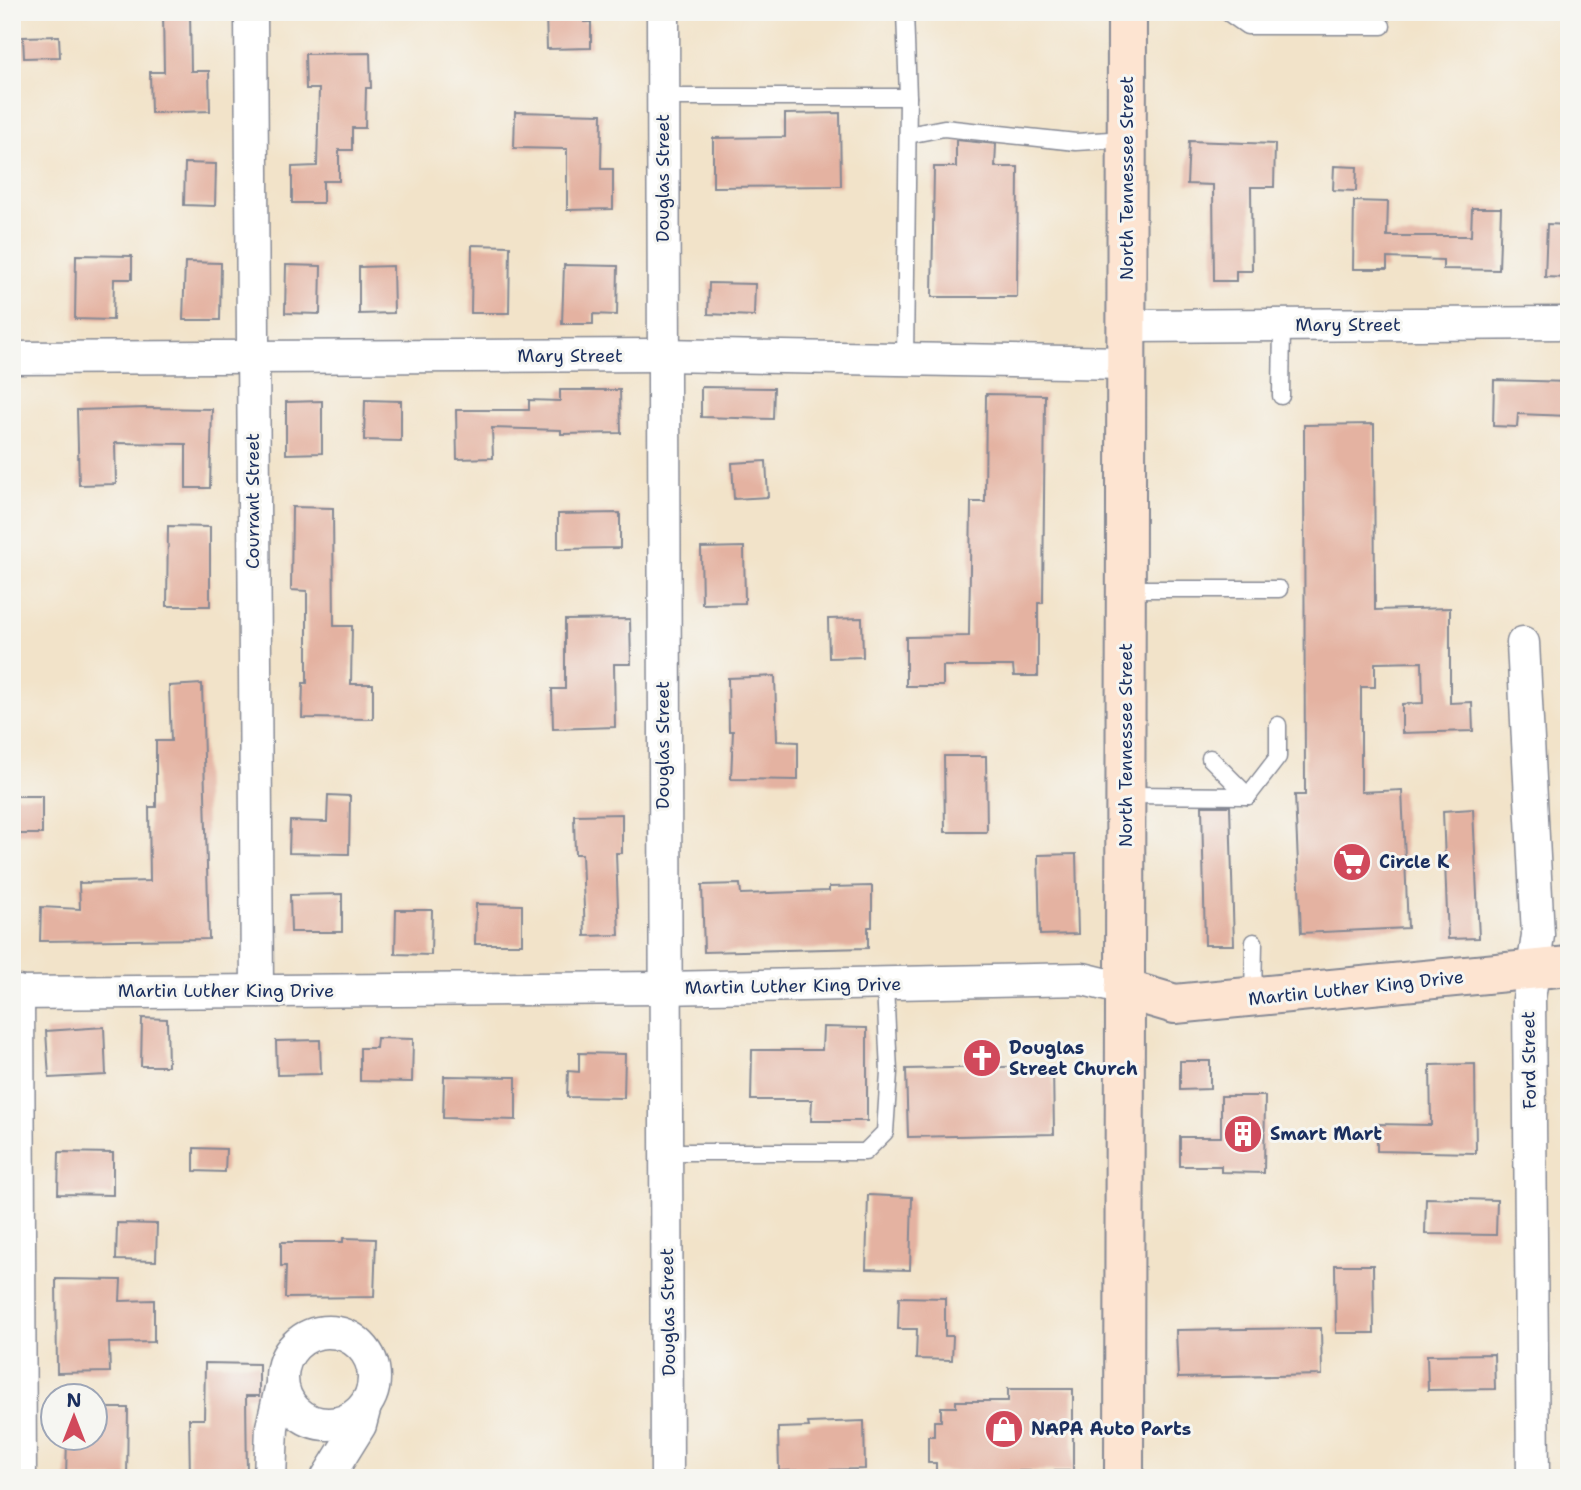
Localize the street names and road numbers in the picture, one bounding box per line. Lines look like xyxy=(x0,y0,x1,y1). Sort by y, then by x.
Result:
street label: North Tennessee Street xyxy=(1115,76,1139,280)
street label: Douglas Street xyxy=(651,114,675,242)
street label: Mary Street xyxy=(1295,313,1401,337)
street label: Mary Street xyxy=(517,344,623,368)
street label: Courrant Street xyxy=(241,433,265,569)
street label: North Tennessee Street xyxy=(1114,643,1138,847)
street label: Douglas Street xyxy=(651,681,675,809)
street label: Martin Luther King Drive xyxy=(1247,965,1465,1011)
street label: Martin Luther King Drive xyxy=(685,972,901,1000)
street label: Martin Luther King Drive xyxy=(118,979,334,1003)
street label: Ford Street xyxy=(1516,1011,1542,1109)
street label: Douglas Street xyxy=(655,1247,681,1376)

